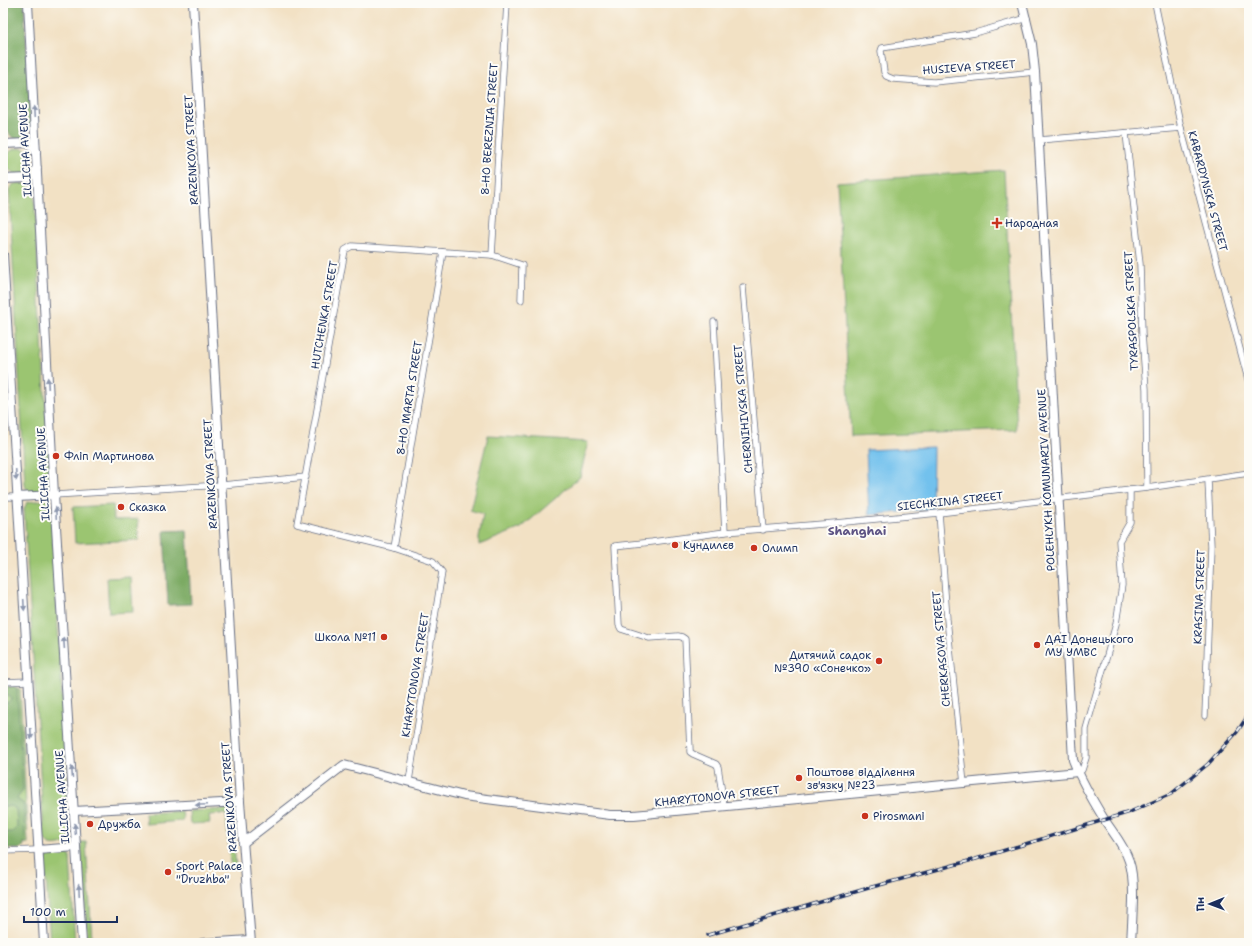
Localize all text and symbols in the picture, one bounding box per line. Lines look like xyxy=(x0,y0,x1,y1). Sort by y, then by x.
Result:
street label: HUSIEVA STREET xyxy=(922,57,1016,78)
street label: 8-HO BEREZNIA STREET xyxy=(477,62,502,195)
street label: RAZENKOVA STREET xyxy=(181,94,202,205)
street label: ILLICHA AVENUE xyxy=(16,103,35,197)
one-way arrow xyxy=(31,105,37,118)
street label: KABARDYNSKA STREET xyxy=(1184,129,1231,253)
place label: Народная xyxy=(1005,216,1058,231)
marker: Народная xyxy=(992,218,1002,228)
street label: TYRASPOLSKA STREET xyxy=(1121,251,1142,371)
street label: HUTCHENKA STREET xyxy=(308,260,341,370)
street label: 8-HO MARTA STREET xyxy=(393,340,426,456)
street label: CHERNIHIVSKA STREET xyxy=(730,344,757,474)
one-way arrow xyxy=(45,377,52,389)
street label: POLEHLYKH KOMUNARIV AVENUE xyxy=(1034,388,1059,572)
street label: RAZENKOVA STREET xyxy=(200,418,221,529)
street label: ILLICHA AVENUE xyxy=(34,427,53,521)
place label: Фліп Мартинова xyxy=(64,449,154,464)
marker: Фліп Мартинова xyxy=(51,451,61,461)
one-way arrow xyxy=(12,469,19,481)
street label: SIECHKINA STREET xyxy=(896,488,1004,515)
place label: Сказка xyxy=(129,500,166,515)
marker: Сказка xyxy=(116,502,126,512)
one-way arrow xyxy=(52,507,59,519)
district label: Shanghai xyxy=(828,523,887,539)
place label: Кундилєв xyxy=(683,538,734,553)
marker: Кундилєв xyxy=(670,540,680,550)
place label: Олимп xyxy=(762,541,798,556)
marker: Олимп xyxy=(749,543,759,553)
street label: KRASINA STREET xyxy=(1190,549,1209,645)
street label: CHERKASOVA STREET xyxy=(929,590,954,707)
one-way arrow xyxy=(20,599,27,611)
street label: KHARYTONOVA STREET xyxy=(398,612,433,738)
place label: Школа №11 xyxy=(315,630,376,645)
marker: Школа №11 xyxy=(379,632,389,642)
place label: ДАІ Донецького МУ УМВС xyxy=(1045,632,1134,660)
one-way arrow xyxy=(60,637,67,649)
marker: ДАІ Донецького МУ УМВС xyxy=(1032,640,1042,650)
place label: Дитячий садок №390 «Сонечко» xyxy=(774,648,871,676)
marker: Дитячий садок №390 «Сонечко» xyxy=(874,656,884,666)
one-way arrow xyxy=(28,728,35,740)
street label: RAZENKOVA STREET xyxy=(218,741,241,852)
street label: ILLICHA AVENUE xyxy=(52,750,73,844)
place label: Поштове відділення зв'язку №23 xyxy=(807,765,915,793)
one-way arrow xyxy=(68,766,75,778)
marker: Поштове відділення зв'язку №23 xyxy=(794,773,804,783)
street label: KHARYTONOVA STREET xyxy=(654,782,781,811)
one-way arrow xyxy=(195,801,207,808)
place label: Pirosmani xyxy=(873,809,925,824)
marker: Pirosmani xyxy=(860,811,870,821)
place label: Дружба xyxy=(98,817,141,832)
marker: Дружба xyxy=(85,819,95,829)
one-way arrow xyxy=(72,823,79,835)
place label: Sport Palace "Druzhba" xyxy=(176,859,242,887)
marker: Sport Palace "Druzhba" xyxy=(163,867,173,877)
one-way arrow xyxy=(76,884,83,896)
north arrow xyxy=(1190,884,1230,924)
text: Пн xyxy=(1193,897,1208,912)
scale bar xyxy=(24,898,117,924)
text: 100 m xyxy=(30,904,66,920)

